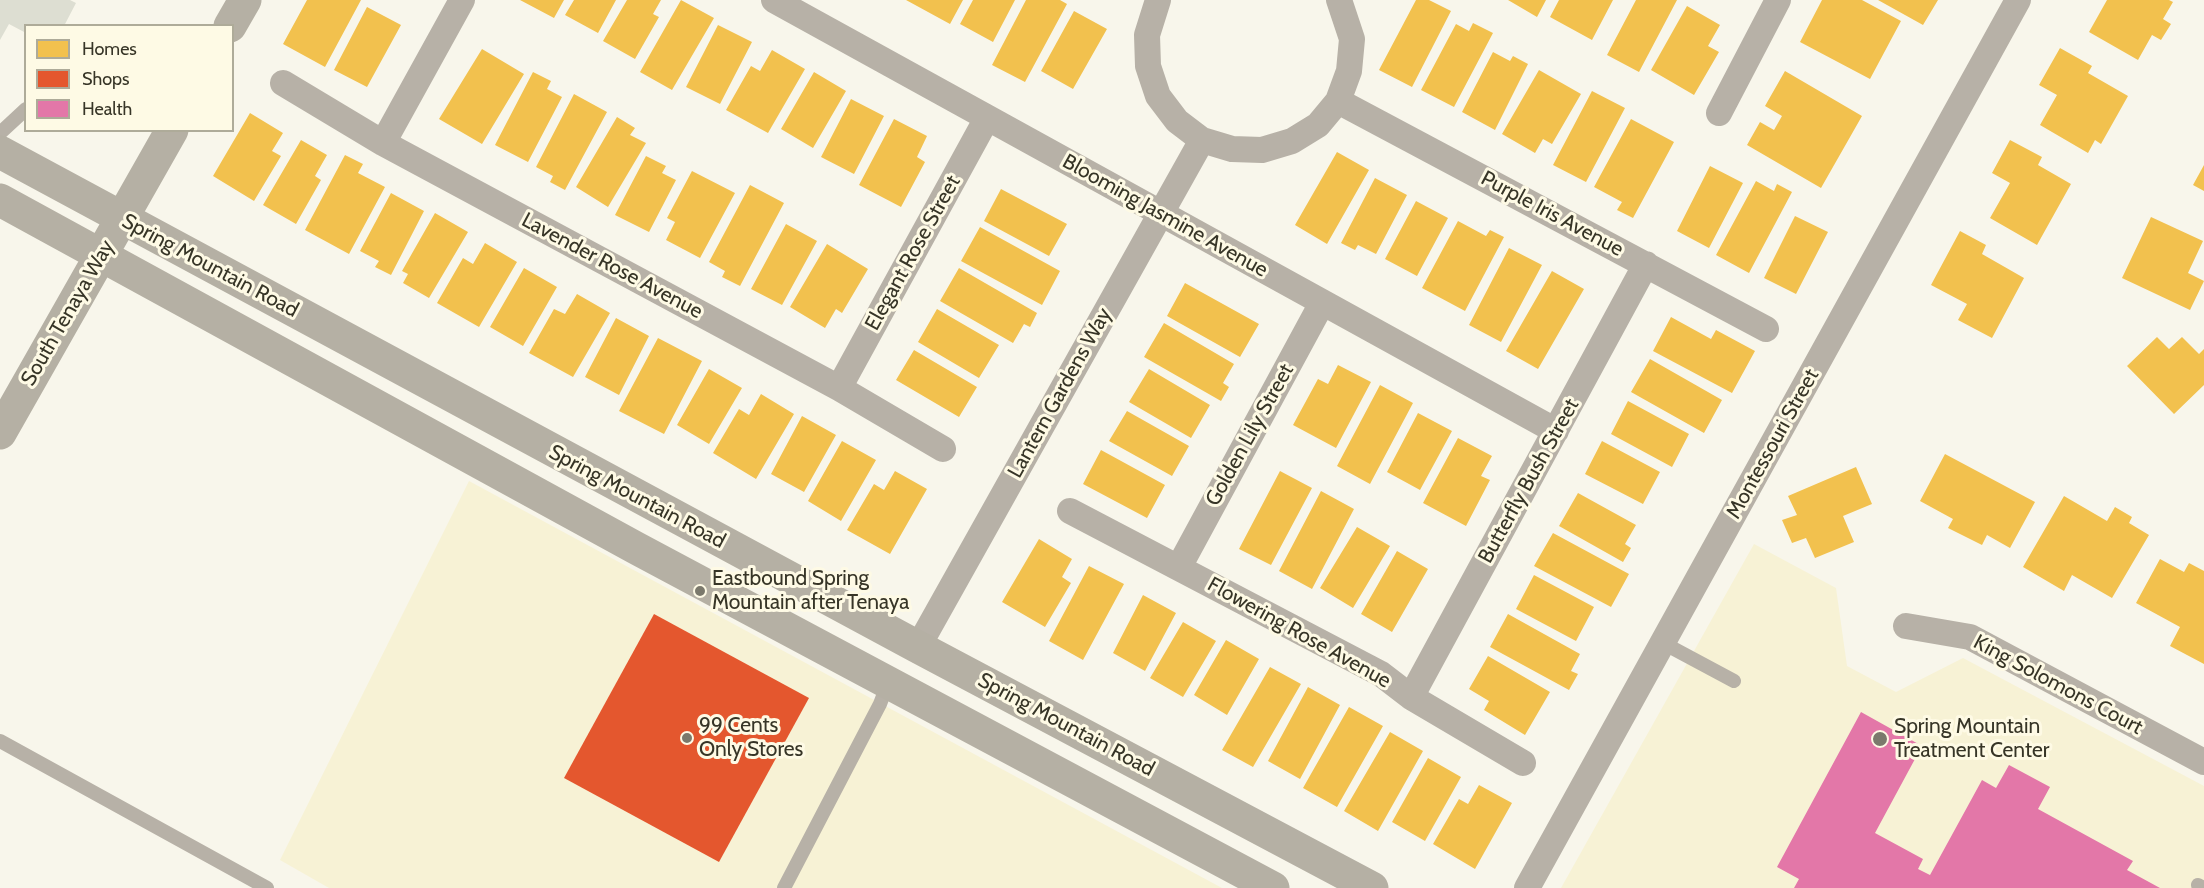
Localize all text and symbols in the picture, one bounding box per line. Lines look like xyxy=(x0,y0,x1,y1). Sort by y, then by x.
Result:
legend xyxy=(24,24,234,132)
text: Homes xyxy=(82,38,137,60)
text: Shops xyxy=(82,68,130,90)
text: Health xyxy=(82,98,132,120)
street label: Blooming Jasmine Avenue xyxy=(1058,149,1272,283)
street label: Purple Iris Avenue xyxy=(1476,166,1628,262)
street label: Elegant Rose Street xyxy=(860,171,966,335)
street label: Lavender Rose Avenue xyxy=(517,208,707,324)
street label: Spring Mountain Road xyxy=(117,209,303,323)
street label: South Tenaya Way xyxy=(16,236,120,390)
street label: Lantern Gardens Way xyxy=(1003,304,1117,482)
street label: Golden Lily Street xyxy=(1201,360,1299,510)
street label: Montessouri Street xyxy=(1721,365,1825,523)
street label: Butterfly Bush Street xyxy=(1473,394,1585,568)
street label: Spring Mountain Road xyxy=(544,440,730,554)
place label: Eastbound Spring Mountain after Tenaya xyxy=(712,566,909,616)
street label: Flowering Rose Avenue xyxy=(1203,572,1395,694)
marker: Eastbound Spring Mountain after Tenaya xyxy=(693,584,707,598)
street label: King Solomons Court xyxy=(1969,630,2147,740)
street label: Spring Mountain Road xyxy=(973,668,1159,782)
place label: 99 Cents Only Stores xyxy=(699,713,803,763)
place label: Spring Mountain Treatment Center xyxy=(1894,714,2049,764)
marker: Spring Mountain Treatment Center xyxy=(1871,730,1889,748)
marker: 99 Cents Only Stores xyxy=(680,731,694,745)

